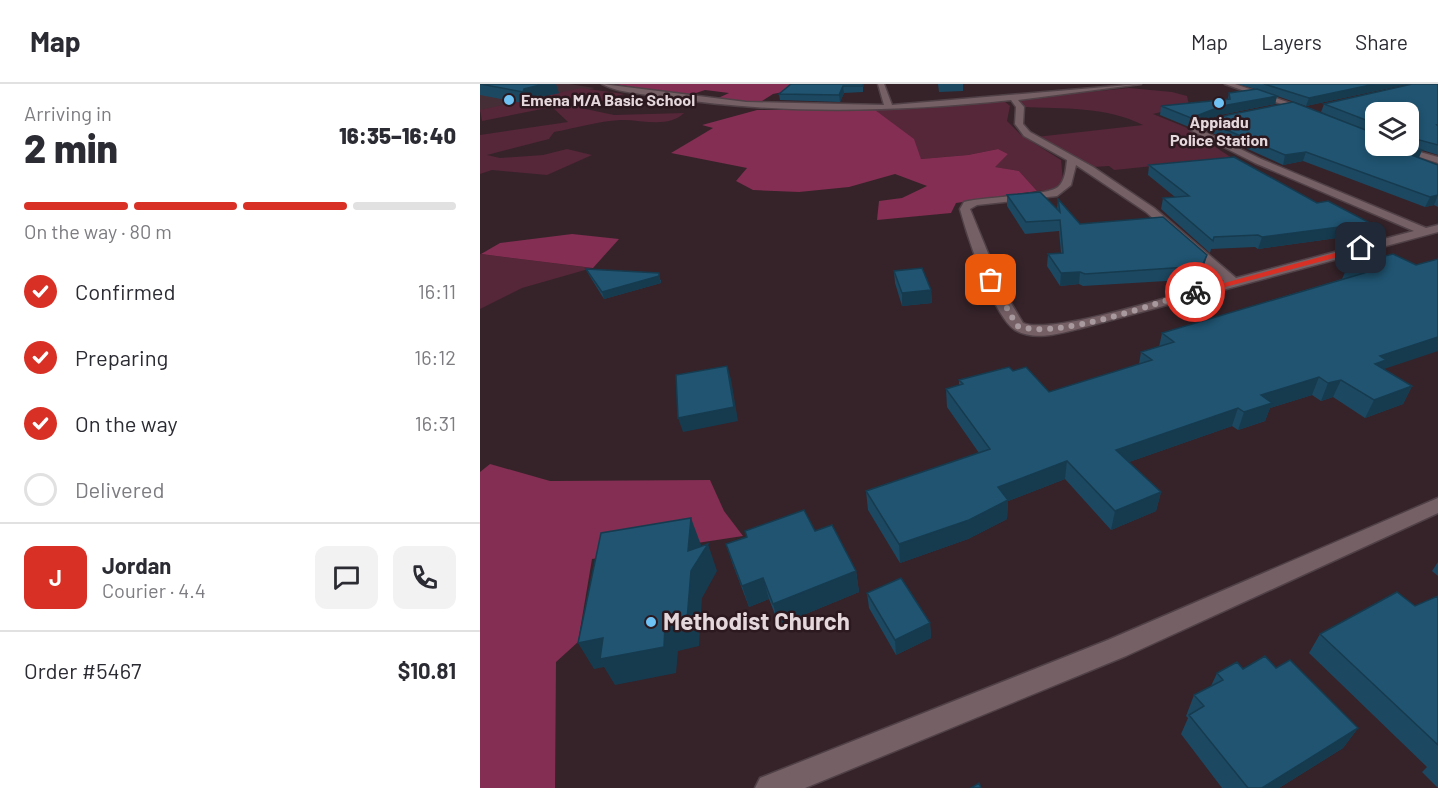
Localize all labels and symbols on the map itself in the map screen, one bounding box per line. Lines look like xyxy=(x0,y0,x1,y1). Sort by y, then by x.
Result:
place label: Emena M/A Basic School xyxy=(521,90,695,109)
marker: Emena M/A Basic School xyxy=(502,93,516,107)
marker: Appiadu Police Station xyxy=(1212,96,1226,110)
place label: Appiadu Police Station xyxy=(1170,112,1268,149)
pin xyxy=(1335,222,1386,273)
pin xyxy=(965,254,1016,305)
courier xyxy=(1165,262,1225,322)
place label: Methodist Church xyxy=(663,606,850,635)
marker: Methodist Church xyxy=(644,615,658,629)

